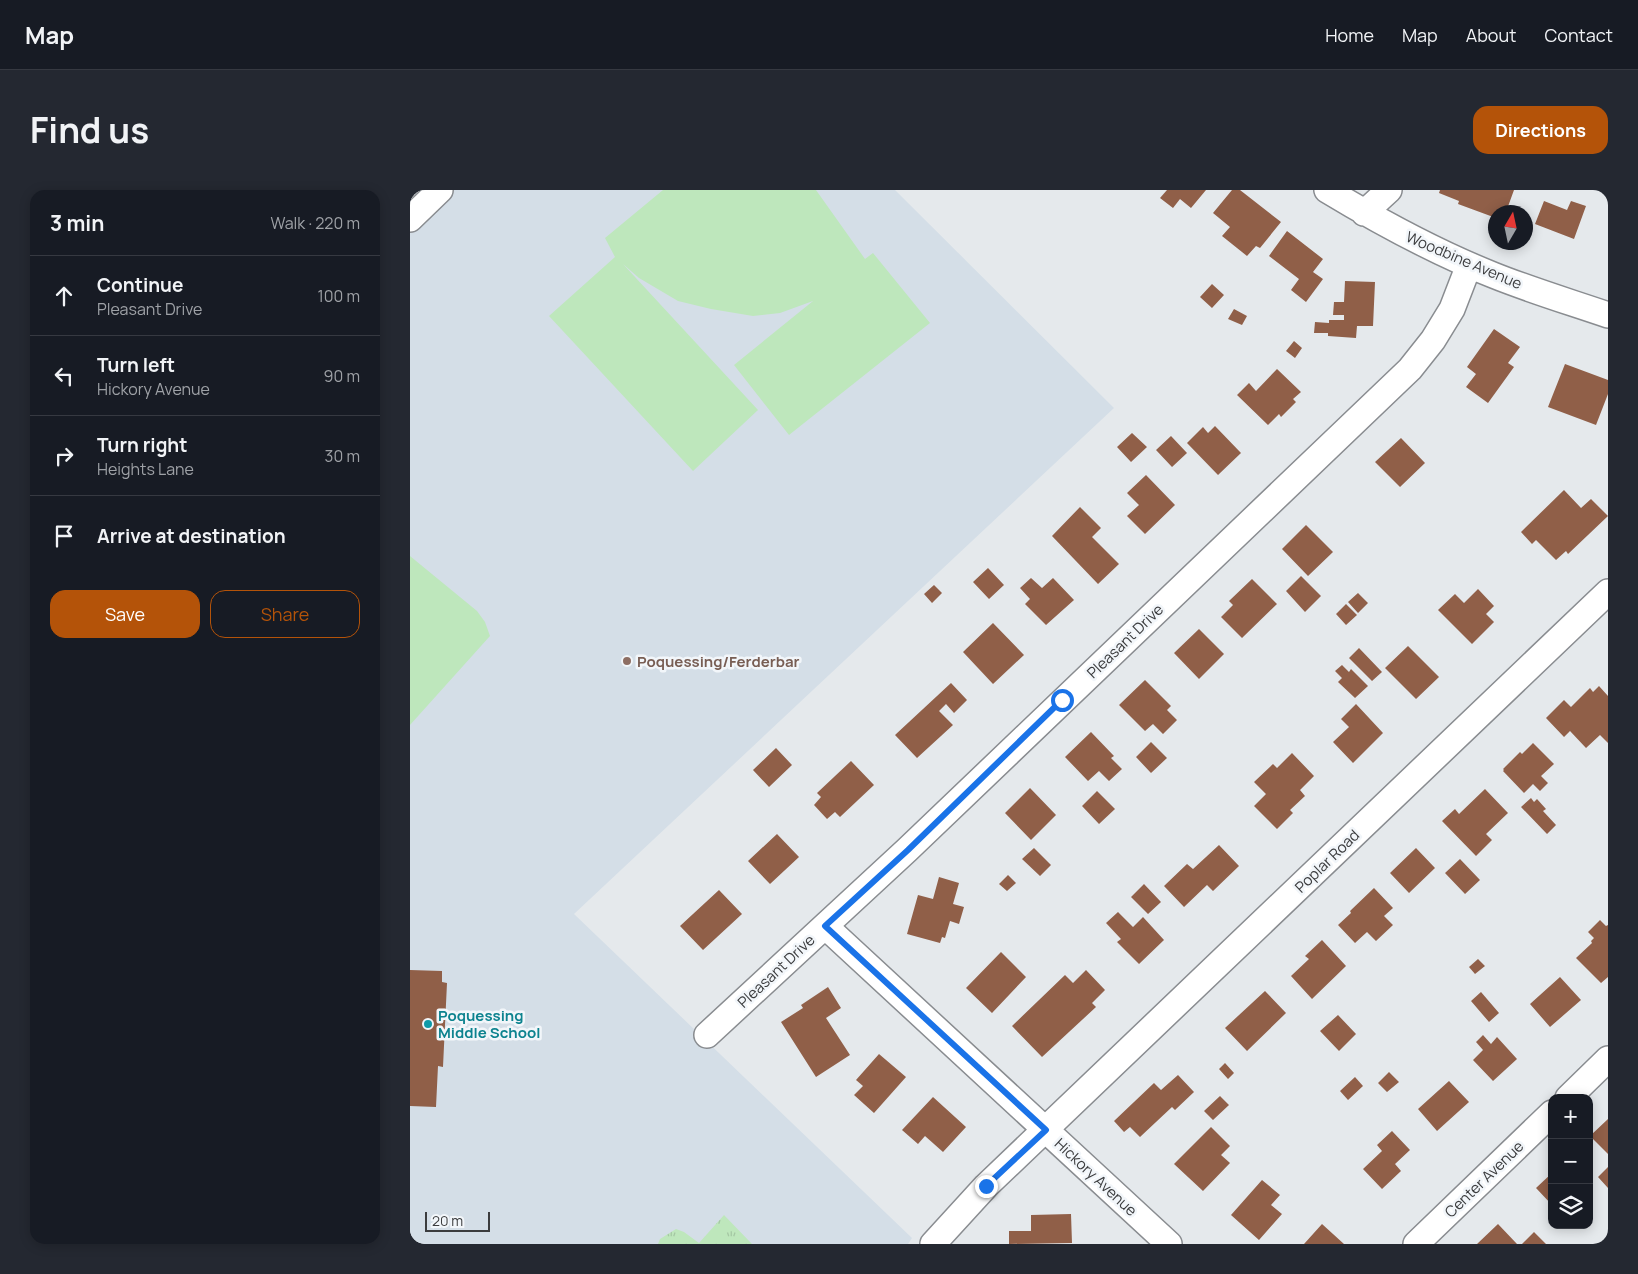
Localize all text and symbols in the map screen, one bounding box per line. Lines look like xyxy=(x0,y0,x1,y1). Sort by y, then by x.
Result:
text: Map xyxy=(25,18,74,51)
text: Home xyxy=(1325,23,1374,47)
text: Map xyxy=(1402,23,1438,47)
text: About xyxy=(1466,23,1516,47)
text: Contact xyxy=(1544,23,1613,47)
text: Find us xyxy=(30,106,149,154)
button: Directions xyxy=(1473,106,1608,154)
north arrow xyxy=(1488,205,1533,250)
text: 3 min xyxy=(50,209,104,237)
text: Walk · 220 m xyxy=(270,212,360,234)
street label: Woodbine Avenue xyxy=(1403,226,1525,294)
text: Continue xyxy=(97,272,183,298)
icon: ahead xyxy=(50,282,78,310)
text: 100 m xyxy=(317,285,360,307)
text: Pleasant Drive xyxy=(97,298,202,320)
text: Turn left xyxy=(97,352,175,378)
icon: left xyxy=(50,362,78,390)
text: 90 m xyxy=(324,365,360,387)
text: Hickory Avenue xyxy=(97,378,210,400)
text: Turn right xyxy=(97,432,187,458)
icon: right xyxy=(50,442,78,470)
text: 30 m xyxy=(325,445,360,467)
text: Heights Lane xyxy=(97,458,194,480)
icon: arrive xyxy=(50,522,78,550)
text: Arrive at destination xyxy=(97,523,286,549)
button: Save xyxy=(50,590,200,638)
button: Share xyxy=(210,590,360,638)
street label: Pleasant Drive xyxy=(1082,599,1168,683)
place label: Poquessing/Ferderbar xyxy=(637,651,800,672)
marker: Poquessing/Ferderbar xyxy=(621,655,633,667)
route start xyxy=(1051,689,1074,712)
street label: Poplar Road xyxy=(1290,825,1364,897)
street label: Pleasant Drive xyxy=(733,930,819,1012)
place label: Poquessing Middle School xyxy=(438,1005,540,1043)
marker: Poquessing Middle School xyxy=(422,1018,434,1030)
map controls xyxy=(1548,1094,1593,1229)
button: + xyxy=(1548,1094,1593,1139)
street label: Hickory Avenue xyxy=(1050,1133,1142,1221)
street label: Center Avenue xyxy=(1440,1136,1528,1222)
button: − xyxy=(1548,1139,1593,1184)
route end xyxy=(975,1175,998,1198)
button: layers xyxy=(1548,1184,1593,1229)
scale bar xyxy=(425,1209,490,1232)
text: 20 m xyxy=(432,1211,463,1230)

